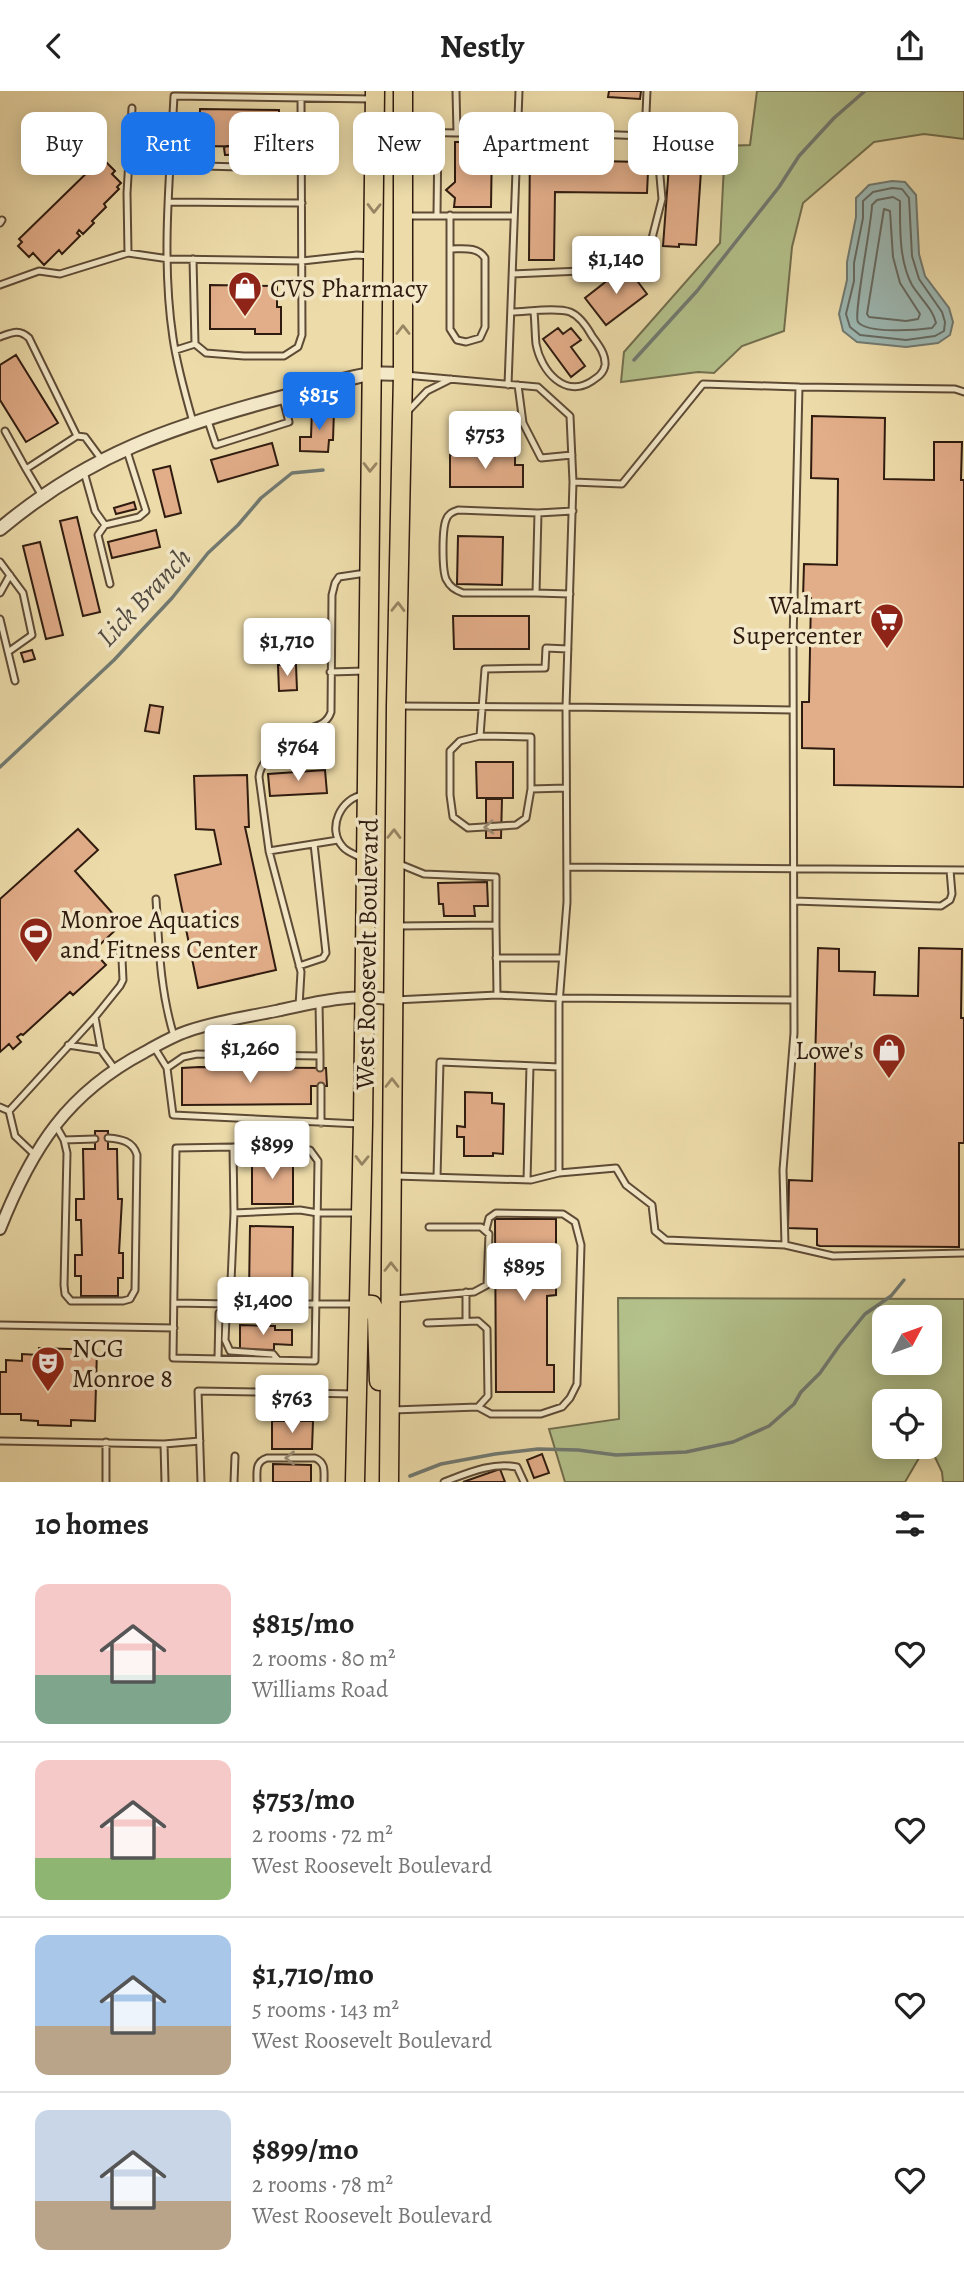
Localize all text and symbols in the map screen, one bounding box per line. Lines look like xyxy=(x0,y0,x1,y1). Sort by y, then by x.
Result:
text: Nestly xyxy=(440,24,524,68)
icon: back xyxy=(35,27,73,65)
icon: share xyxy=(891,27,929,65)
chip: Buy xyxy=(21,112,107,175)
chip: Rent xyxy=(121,112,215,175)
chip: Filters xyxy=(229,112,339,175)
chip: New xyxy=(353,112,445,175)
chip: Apartment xyxy=(459,112,614,175)
chip: House xyxy=(628,112,738,175)
one-way arrow xyxy=(366,203,381,214)
pin: $1,140 xyxy=(559,237,673,296)
text: $1,140 xyxy=(588,243,644,274)
shop icon: CVS Pharmacy xyxy=(226,269,264,318)
place label: CVS Pharmacy xyxy=(270,271,428,306)
one-way arrow xyxy=(395,324,411,335)
pin: $815 xyxy=(278,373,360,432)
text: $815 xyxy=(299,379,339,410)
pin: $753 xyxy=(444,411,526,471)
text: $753 xyxy=(465,418,505,449)
one-way arrow xyxy=(362,462,378,473)
water label: Lick Branch xyxy=(88,539,200,655)
place label: Walmart Supercenter xyxy=(732,588,862,653)
one-way arrow xyxy=(390,601,406,611)
supermarket icon: Walmart Supercenter xyxy=(868,601,906,650)
pin: $1,710 xyxy=(230,619,344,678)
text: $1,710 xyxy=(260,625,314,656)
pin: $764 xyxy=(257,723,339,783)
text: $764 xyxy=(277,730,319,761)
street label: West Roosevelt Boulevard xyxy=(347,818,387,1091)
one-way arrow xyxy=(483,819,494,834)
one-way arrow xyxy=(386,828,402,839)
place label: Monroe Aquatics and Fitness Center xyxy=(60,902,258,967)
sports icon: Monroe Aquatics and Fitness Center xyxy=(17,915,55,964)
pin: $1,260 xyxy=(193,1025,307,1085)
shop icon: Lowe's xyxy=(870,1031,908,1080)
text: $1,260 xyxy=(221,1032,279,1063)
place label: Lowe's xyxy=(795,1033,864,1068)
one-way arrow xyxy=(384,1078,400,1088)
pin: $899 xyxy=(231,1121,313,1181)
text: $899 xyxy=(250,1128,294,1159)
one-way arrow xyxy=(355,1155,370,1166)
pin: $895 xyxy=(483,1243,565,1303)
text: $895 xyxy=(503,1250,545,1281)
one-way arrow xyxy=(384,1261,399,1272)
pin: $1,400 xyxy=(206,1277,320,1337)
text: $1,400 xyxy=(233,1284,293,1315)
north arrow xyxy=(872,1305,942,1375)
map controls xyxy=(872,1305,942,1459)
place label: NCG Monroe 8 xyxy=(72,1331,173,1396)
theatre icon: NCG Monroe 8 xyxy=(29,1344,67,1393)
pin: $763 xyxy=(251,1375,333,1435)
text: $763 xyxy=(271,1382,313,1413)
button: locate xyxy=(872,1389,942,1459)
one-way arrow xyxy=(285,1450,295,1466)
text: 10 homes xyxy=(35,1504,149,1544)
icon: filters xyxy=(891,1505,929,1543)
text: $815/mo xyxy=(252,1603,354,1643)
icon: home xyxy=(91,1612,175,1696)
icon: heart xyxy=(891,1635,929,1673)
text: 2 rooms · 80 m² xyxy=(252,1643,396,1674)
text: Williams Road xyxy=(252,1674,388,1705)
text: $753/mo xyxy=(252,1779,355,1819)
icon: home xyxy=(91,1788,175,1872)
icon: heart xyxy=(891,1811,929,1849)
text: 2 rooms · 72 m² xyxy=(252,1819,393,1850)
text: West Roosevelt Boulevard xyxy=(252,1850,492,1881)
text: $1,710/mo xyxy=(252,1954,374,1994)
icon: home xyxy=(91,1963,175,2047)
icon: heart xyxy=(891,1986,929,2024)
text: 5 rooms · 143 m² xyxy=(252,1994,399,2025)
text: West Roosevelt Boulevard xyxy=(252,2025,492,2056)
text: $899/mo xyxy=(252,2129,359,2169)
icon: home xyxy=(91,2138,175,2222)
icon: heart xyxy=(891,2161,929,2199)
text: 2 rooms · 78 m² xyxy=(252,2169,393,2200)
text: West Roosevelt Boulevard xyxy=(252,2200,492,2231)

